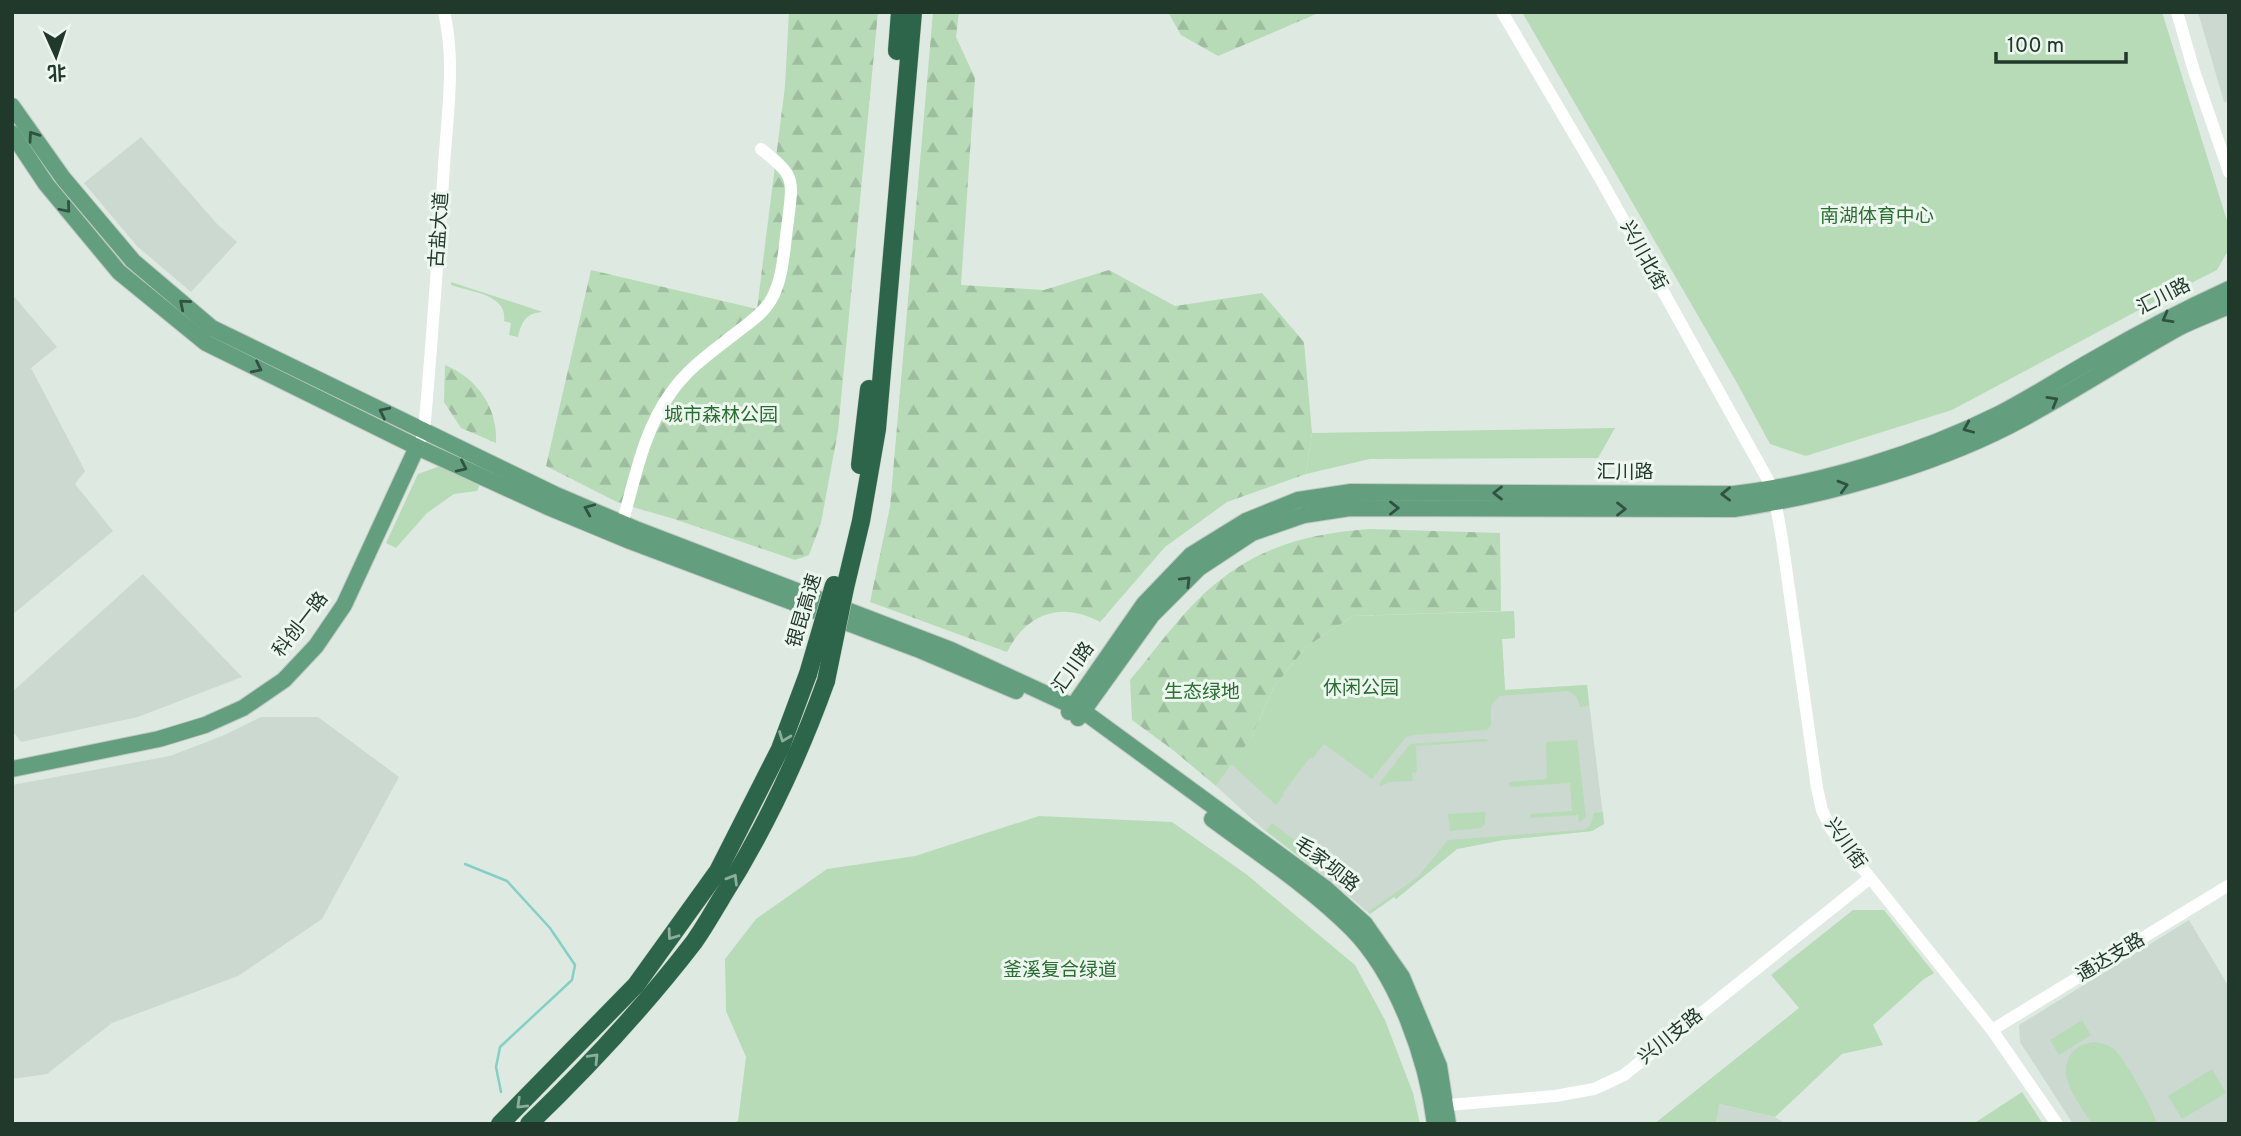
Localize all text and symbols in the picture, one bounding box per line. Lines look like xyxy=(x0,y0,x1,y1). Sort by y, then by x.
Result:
north arrow xyxy=(21,21,91,91)
scale bar xyxy=(1996,21,2126,65)
text: 100 m xyxy=(2007,33,2064,60)
text: 北 xyxy=(47,58,67,83)
one-way arrow xyxy=(29,131,41,144)
street label: 古盐大道 xyxy=(425,191,455,269)
one-way arrow xyxy=(58,201,71,213)
park label: 南湖体育中心 xyxy=(1820,205,1934,229)
street label: 兴川北街 xyxy=(1614,217,1672,295)
street label: 汇川路 xyxy=(2133,273,2195,321)
one-way arrow xyxy=(180,300,192,313)
one-way arrow xyxy=(2162,310,2174,323)
one-way arrow xyxy=(250,360,262,374)
one-way arrow xyxy=(2045,396,2058,409)
park label: 城市森林公园 xyxy=(664,404,778,428)
one-way arrow xyxy=(379,407,391,421)
one-way arrow xyxy=(1963,420,1975,434)
one-way arrow xyxy=(455,459,467,473)
street label: 汇川路 xyxy=(1596,461,1654,485)
one-way arrow xyxy=(1836,480,1848,495)
one-way arrow xyxy=(1493,485,1503,501)
one-way arrow xyxy=(1720,486,1731,502)
one-way arrow xyxy=(1389,500,1399,516)
one-way arrow xyxy=(1616,501,1627,517)
one-way arrow xyxy=(584,504,596,518)
street label: 银昆高速 xyxy=(782,571,828,651)
one-way arrow xyxy=(1177,576,1190,589)
street label: 科创一路 xyxy=(268,588,334,662)
street label: 汇川路 xyxy=(1048,638,1100,698)
park label: 休闲公园 xyxy=(1323,677,1399,701)
park label: 生态绿地 xyxy=(1164,681,1240,705)
one-way arrow xyxy=(778,731,792,743)
street label: 兴川街 xyxy=(1819,814,1871,874)
street label: 毛家坝路 xyxy=(1289,832,1363,898)
one-way arrow xyxy=(725,873,738,886)
one-way arrow xyxy=(668,927,680,940)
street label: 通达支路 xyxy=(2072,928,2150,988)
park label: 釜溪复合绿道 xyxy=(1003,959,1117,983)
street label: 兴川支路 xyxy=(1634,1004,1708,1070)
one-way arrow xyxy=(586,1054,598,1066)
one-way arrow xyxy=(516,1095,529,1108)

